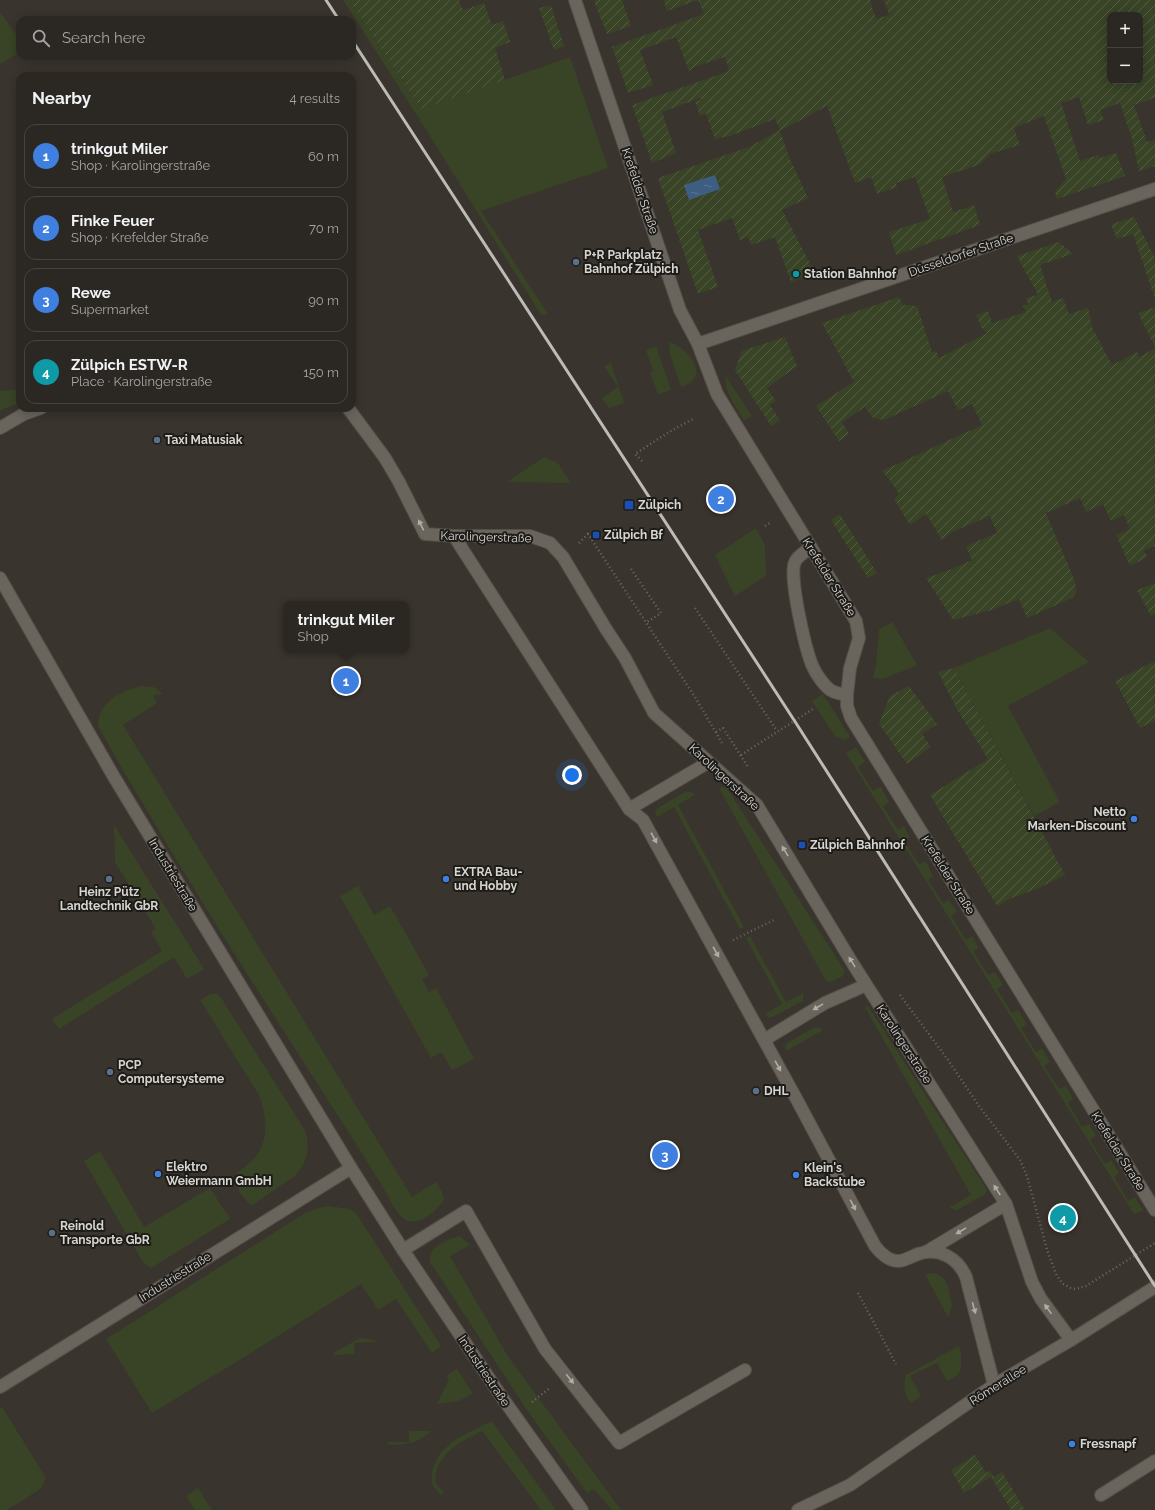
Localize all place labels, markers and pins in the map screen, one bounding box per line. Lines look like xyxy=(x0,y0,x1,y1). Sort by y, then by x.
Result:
place label: P+R Parkplatz Bahnhof Zülpich xyxy=(584,248,678,276)
marker: P+R Parkplatz Bahnhof Zülpich xyxy=(571,257,581,267)
place label: Station Bahnhof xyxy=(804,267,897,281)
marker: Station Bahnhof xyxy=(791,269,801,279)
place label: Taxi Matusiak xyxy=(165,433,243,447)
marker: Taxi Matusiak xyxy=(152,435,162,445)
pin: 2 xyxy=(708,484,734,514)
place label: Zülpich xyxy=(638,498,681,512)
marker: Zülpich xyxy=(623,499,635,511)
place label: Zülpich Bf xyxy=(604,528,663,542)
marker: Zülpich Bf xyxy=(591,530,601,540)
pin: 1 xyxy=(333,666,359,696)
place label: Netto Marken-Discount xyxy=(1028,805,1126,833)
marker: Netto Marken-Discount xyxy=(1129,814,1139,824)
place label: Zülpich Bahnhof xyxy=(810,838,905,852)
marker: Zülpich Bahnhof xyxy=(797,840,807,850)
place label: EXTRA Bau- und Hobby xyxy=(454,865,522,893)
marker: Heinz Pütz Landtechnik GbR xyxy=(104,874,114,884)
marker: EXTRA Bau- und Hobby xyxy=(441,874,451,884)
place label: Heinz Pütz Landtechnik GbR xyxy=(60,885,158,913)
place label: PCP Computersysteme xyxy=(118,1058,224,1086)
marker: PCP Computersysteme xyxy=(105,1067,115,1077)
place label: DHL xyxy=(764,1084,789,1098)
marker: DHL xyxy=(751,1086,761,1096)
pin: 3 xyxy=(652,1140,678,1170)
place label: Elektro Weiermann GmbH xyxy=(166,1160,272,1188)
place label: Klein's Backstube xyxy=(804,1161,865,1189)
marker: Elektro Weiermann GmbH xyxy=(153,1169,163,1179)
marker: Klein's Backstube xyxy=(791,1170,801,1180)
pin: 4 xyxy=(1050,1203,1076,1233)
place label: Reinold Transporte GbR xyxy=(60,1219,150,1247)
marker: Reinold Transporte GbR xyxy=(47,1228,57,1238)
place label: Fressnapf xyxy=(1080,1437,1137,1451)
marker: Fressnapf xyxy=(1067,1439,1077,1449)

